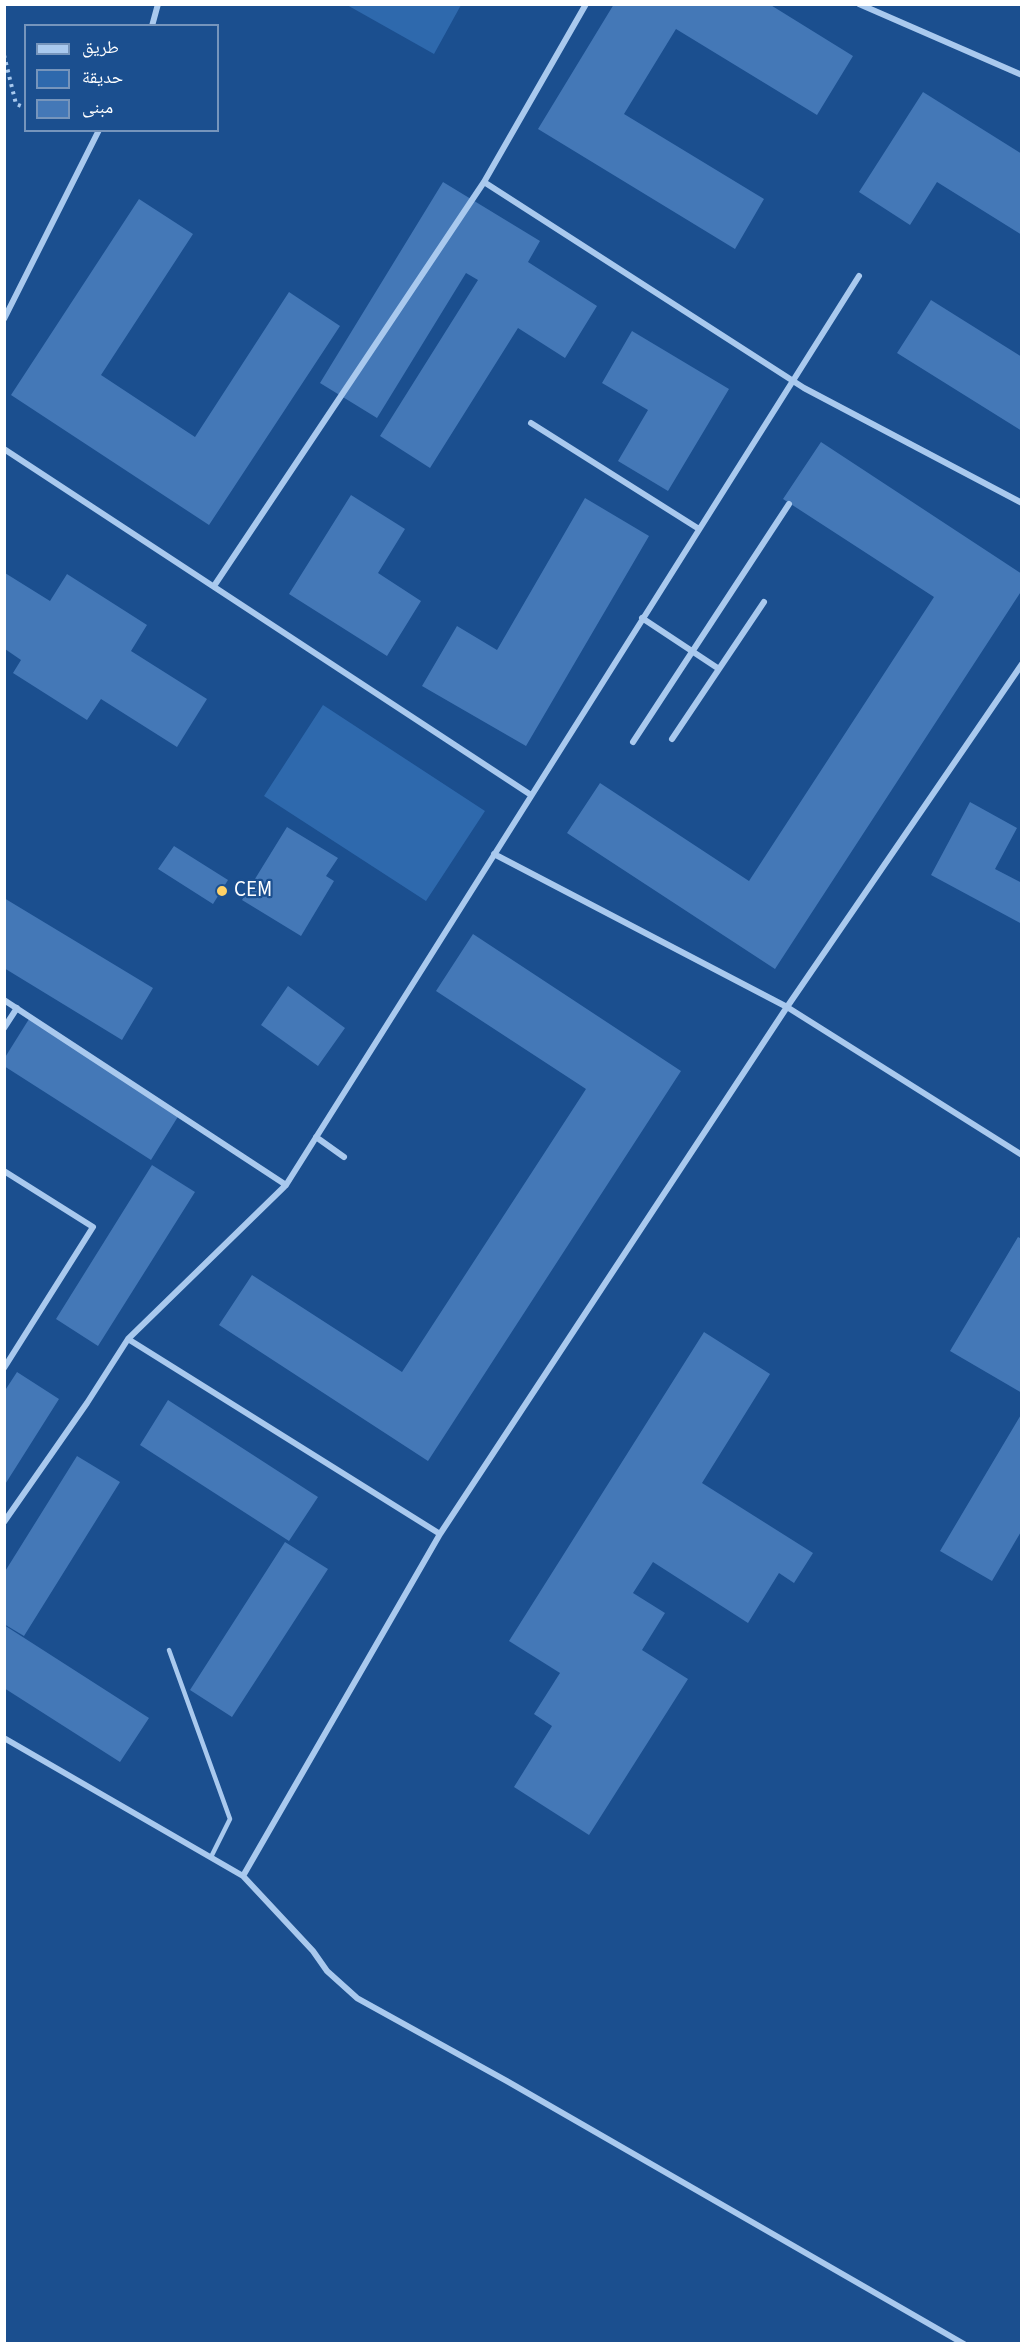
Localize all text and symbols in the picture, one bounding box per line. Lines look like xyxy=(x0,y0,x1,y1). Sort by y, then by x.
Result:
legend xyxy=(24,24,219,132)
text: طريق xyxy=(82,35,119,60)
text: حديقة xyxy=(82,65,123,90)
text: مبنى xyxy=(82,95,113,120)
place label: CEM xyxy=(234,878,272,904)
marker: CEM xyxy=(215,884,229,898)

